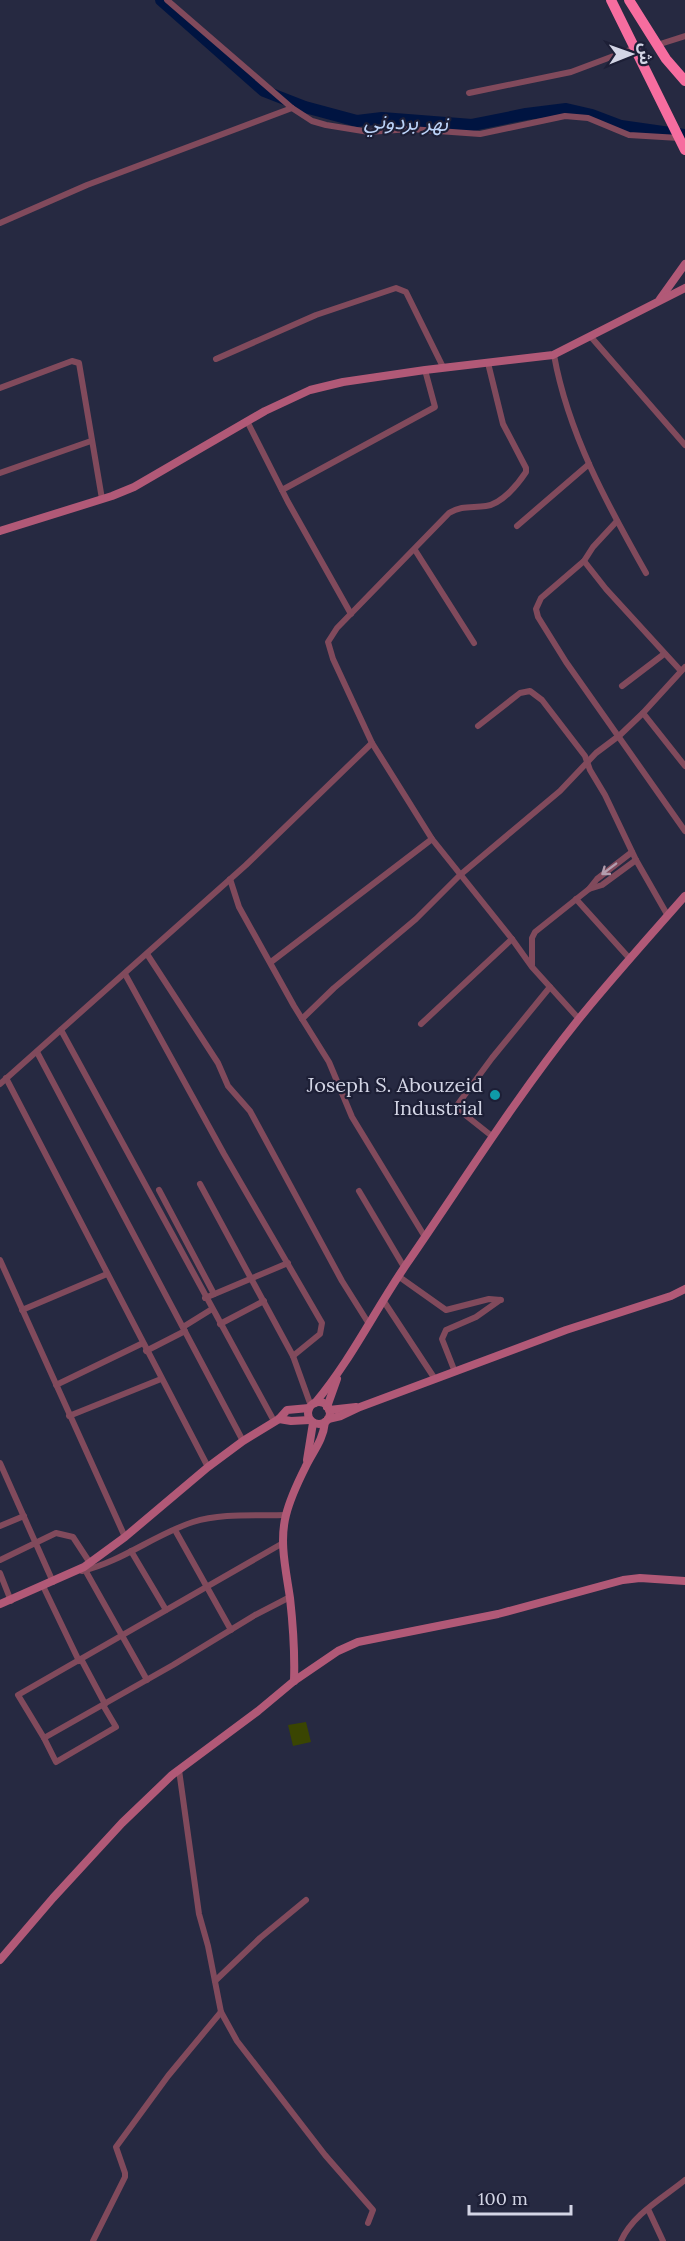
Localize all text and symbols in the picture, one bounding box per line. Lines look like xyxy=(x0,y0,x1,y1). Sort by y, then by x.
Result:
north arrow xyxy=(601,24,661,84)
text: ش xyxy=(636,43,656,65)
water label: نهر بردوني xyxy=(363,107,450,140)
one-way arrow xyxy=(602,863,618,876)
place label: Joseph S. Abouzeid Industrial xyxy=(306,1072,483,1120)
marker: Joseph S. Abouzeid Industrial xyxy=(488,1088,502,1102)
scale bar xyxy=(469,2178,571,2216)
text: 100 m xyxy=(478,2187,528,2210)

